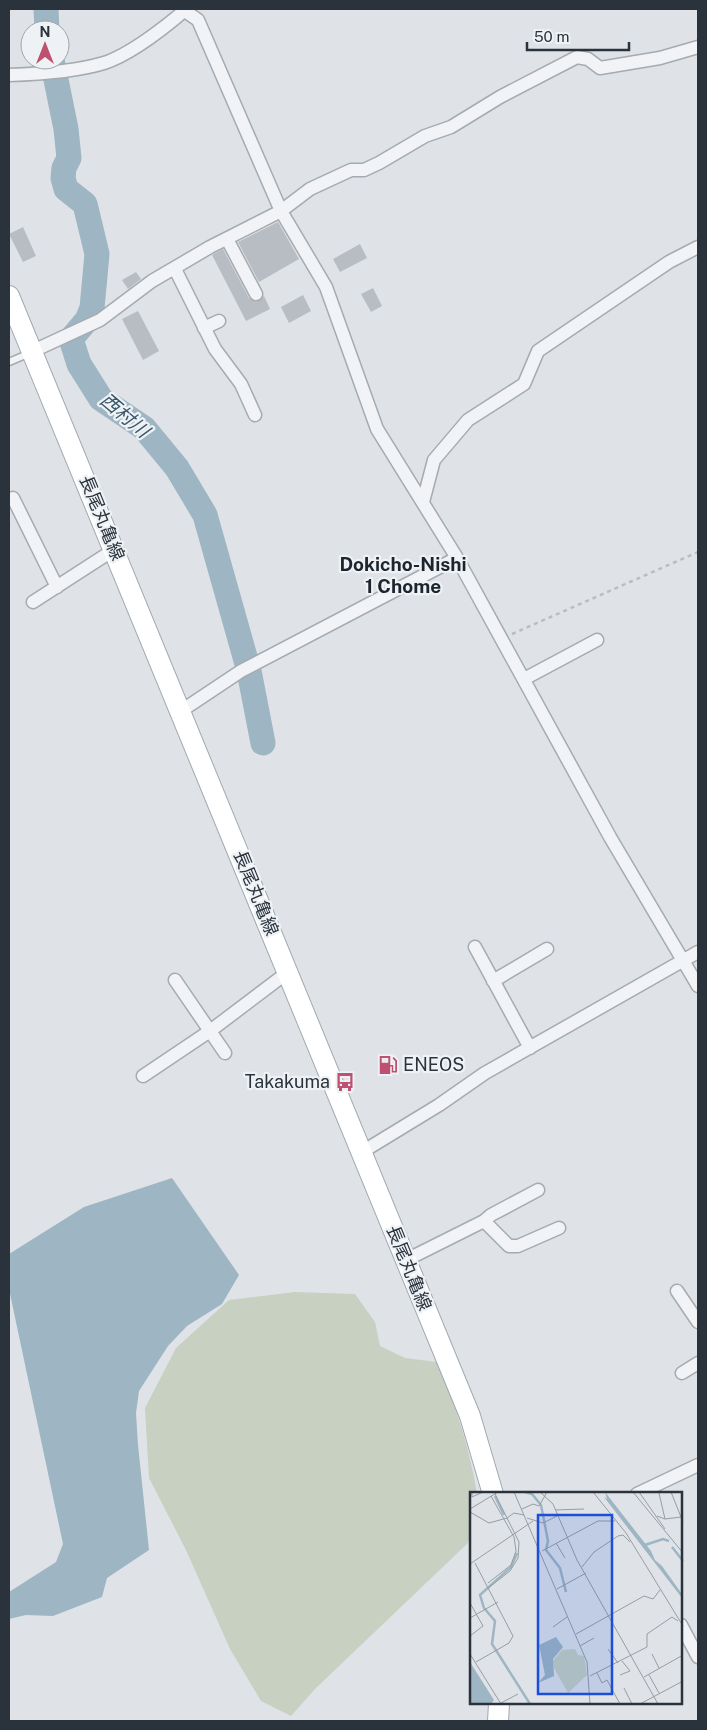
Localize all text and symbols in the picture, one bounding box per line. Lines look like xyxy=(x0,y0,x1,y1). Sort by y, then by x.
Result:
north arrow xyxy=(20,20,70,70)
scale bar xyxy=(527,20,630,52)
text: N xyxy=(40,24,50,40)
text: 50 m xyxy=(534,28,569,45)
water label: 西村川 xyxy=(96,388,155,443)
street label: 長尾丸亀線 xyxy=(76,472,129,563)
district label: Dokicho-Nishi 1 Chome xyxy=(339,553,467,597)
street label: 長尾丸亀線 xyxy=(230,847,283,938)
fuel station icon: ENEOS xyxy=(377,1054,399,1076)
place label: ENEOS xyxy=(403,1054,464,1075)
place label: Takakuma xyxy=(245,1071,330,1092)
bus stop icon: Takakuma xyxy=(334,1071,356,1093)
street label: 長尾丸亀線 xyxy=(383,1222,436,1313)
inset map xyxy=(470,1492,682,1705)

